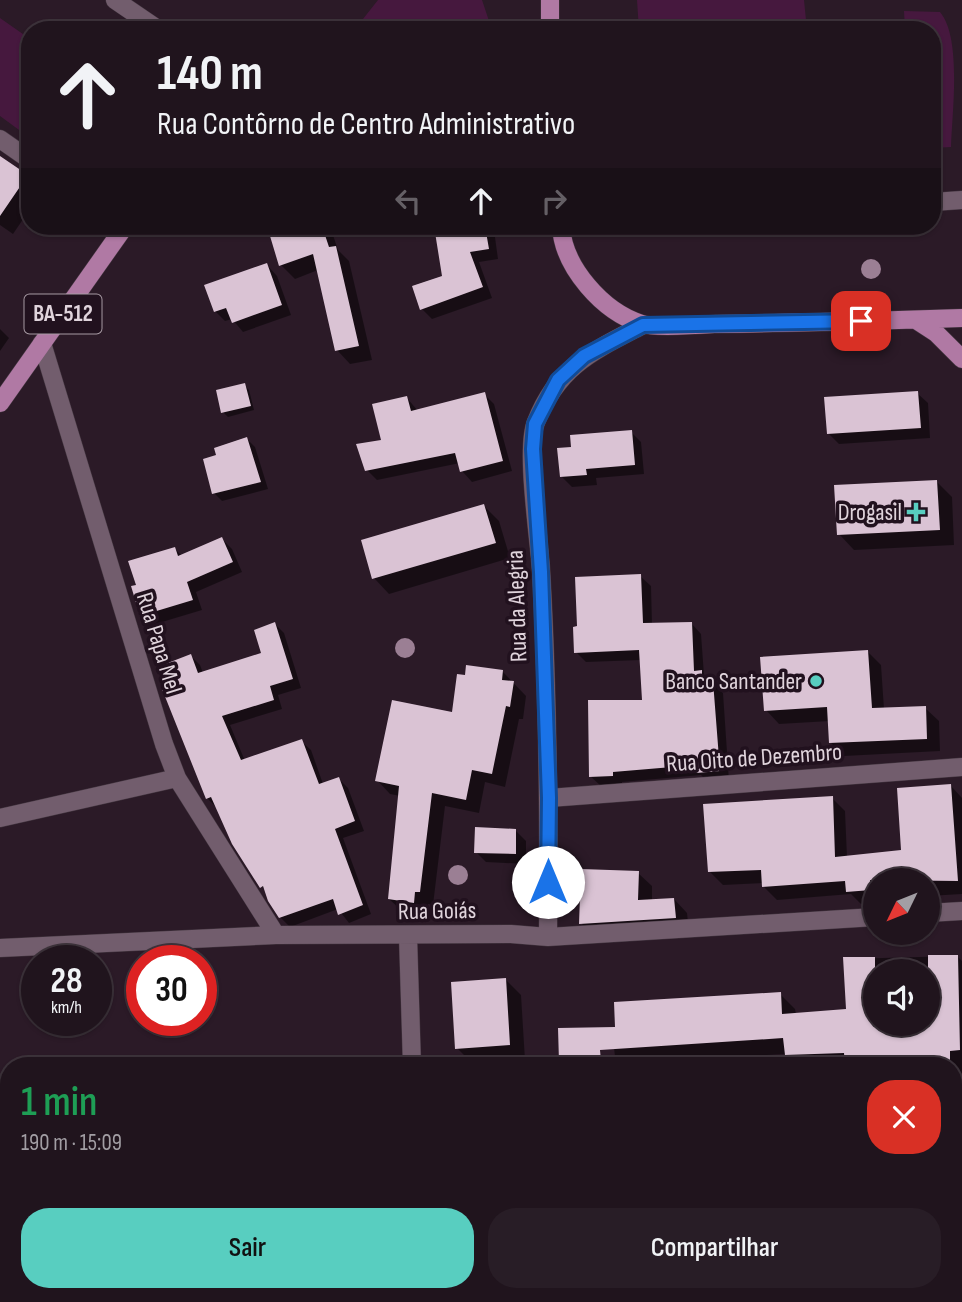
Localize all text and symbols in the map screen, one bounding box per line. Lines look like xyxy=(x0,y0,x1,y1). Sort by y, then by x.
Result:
text: 140 m xyxy=(157,45,263,104)
icon: ahead xyxy=(42,49,133,140)
text: Rua Contôrno de Centro Administrativo xyxy=(157,105,575,144)
icon: left xyxy=(389,182,427,220)
icon: ahead xyxy=(462,182,500,220)
icon: right xyxy=(535,182,573,220)
pin xyxy=(831,291,891,351)
road number: BA-512 xyxy=(24,294,102,334)
icon: arrive xyxy=(842,302,880,340)
place label: Drogasil xyxy=(838,498,902,527)
marker: Drogasil xyxy=(908,504,924,520)
street label: Rua da Alegria xyxy=(501,549,533,663)
street label: Rua Papa Mel xyxy=(130,589,188,697)
place label: Banco Santander xyxy=(665,667,802,696)
marker: Banco Santander xyxy=(808,673,824,689)
street label: Rua Oito de Dezembro xyxy=(665,737,843,779)
position arrow xyxy=(511,845,585,919)
north arrow xyxy=(863,868,940,945)
map controls xyxy=(863,868,940,1036)
street label: Rua Goiás xyxy=(398,896,476,926)
speed limit sign: 30 xyxy=(126,945,217,1036)
button: sound xyxy=(863,959,940,1036)
text: 28 xyxy=(51,960,82,1003)
text: km/h xyxy=(51,997,82,1018)
text: 1 min xyxy=(21,1077,97,1128)
button: close xyxy=(867,1080,941,1154)
text: 190 m · 15:09 xyxy=(21,1129,122,1157)
button: Sair xyxy=(21,1208,474,1288)
button: Compartilhar xyxy=(488,1208,941,1288)

